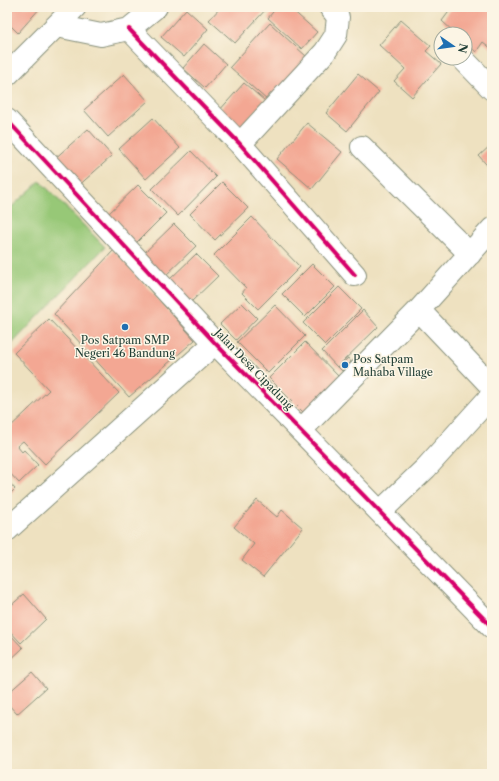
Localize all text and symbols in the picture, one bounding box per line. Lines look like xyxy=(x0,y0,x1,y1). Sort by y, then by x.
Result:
north arrow xyxy=(433,26,473,66)
text: N xyxy=(455,42,471,55)
marker: Pos Satpam SMP Negeri 46 Bandung xyxy=(120,322,130,332)
street label: Jalan Desa Cipadung xyxy=(210,324,297,413)
place label: Pos Satpam SMP Negeri 46 Bandung xyxy=(75,333,175,360)
place label: Pos Satpam Mahaba Village xyxy=(353,352,433,379)
marker: Pos Satpam Mahaba Village xyxy=(340,360,350,370)

